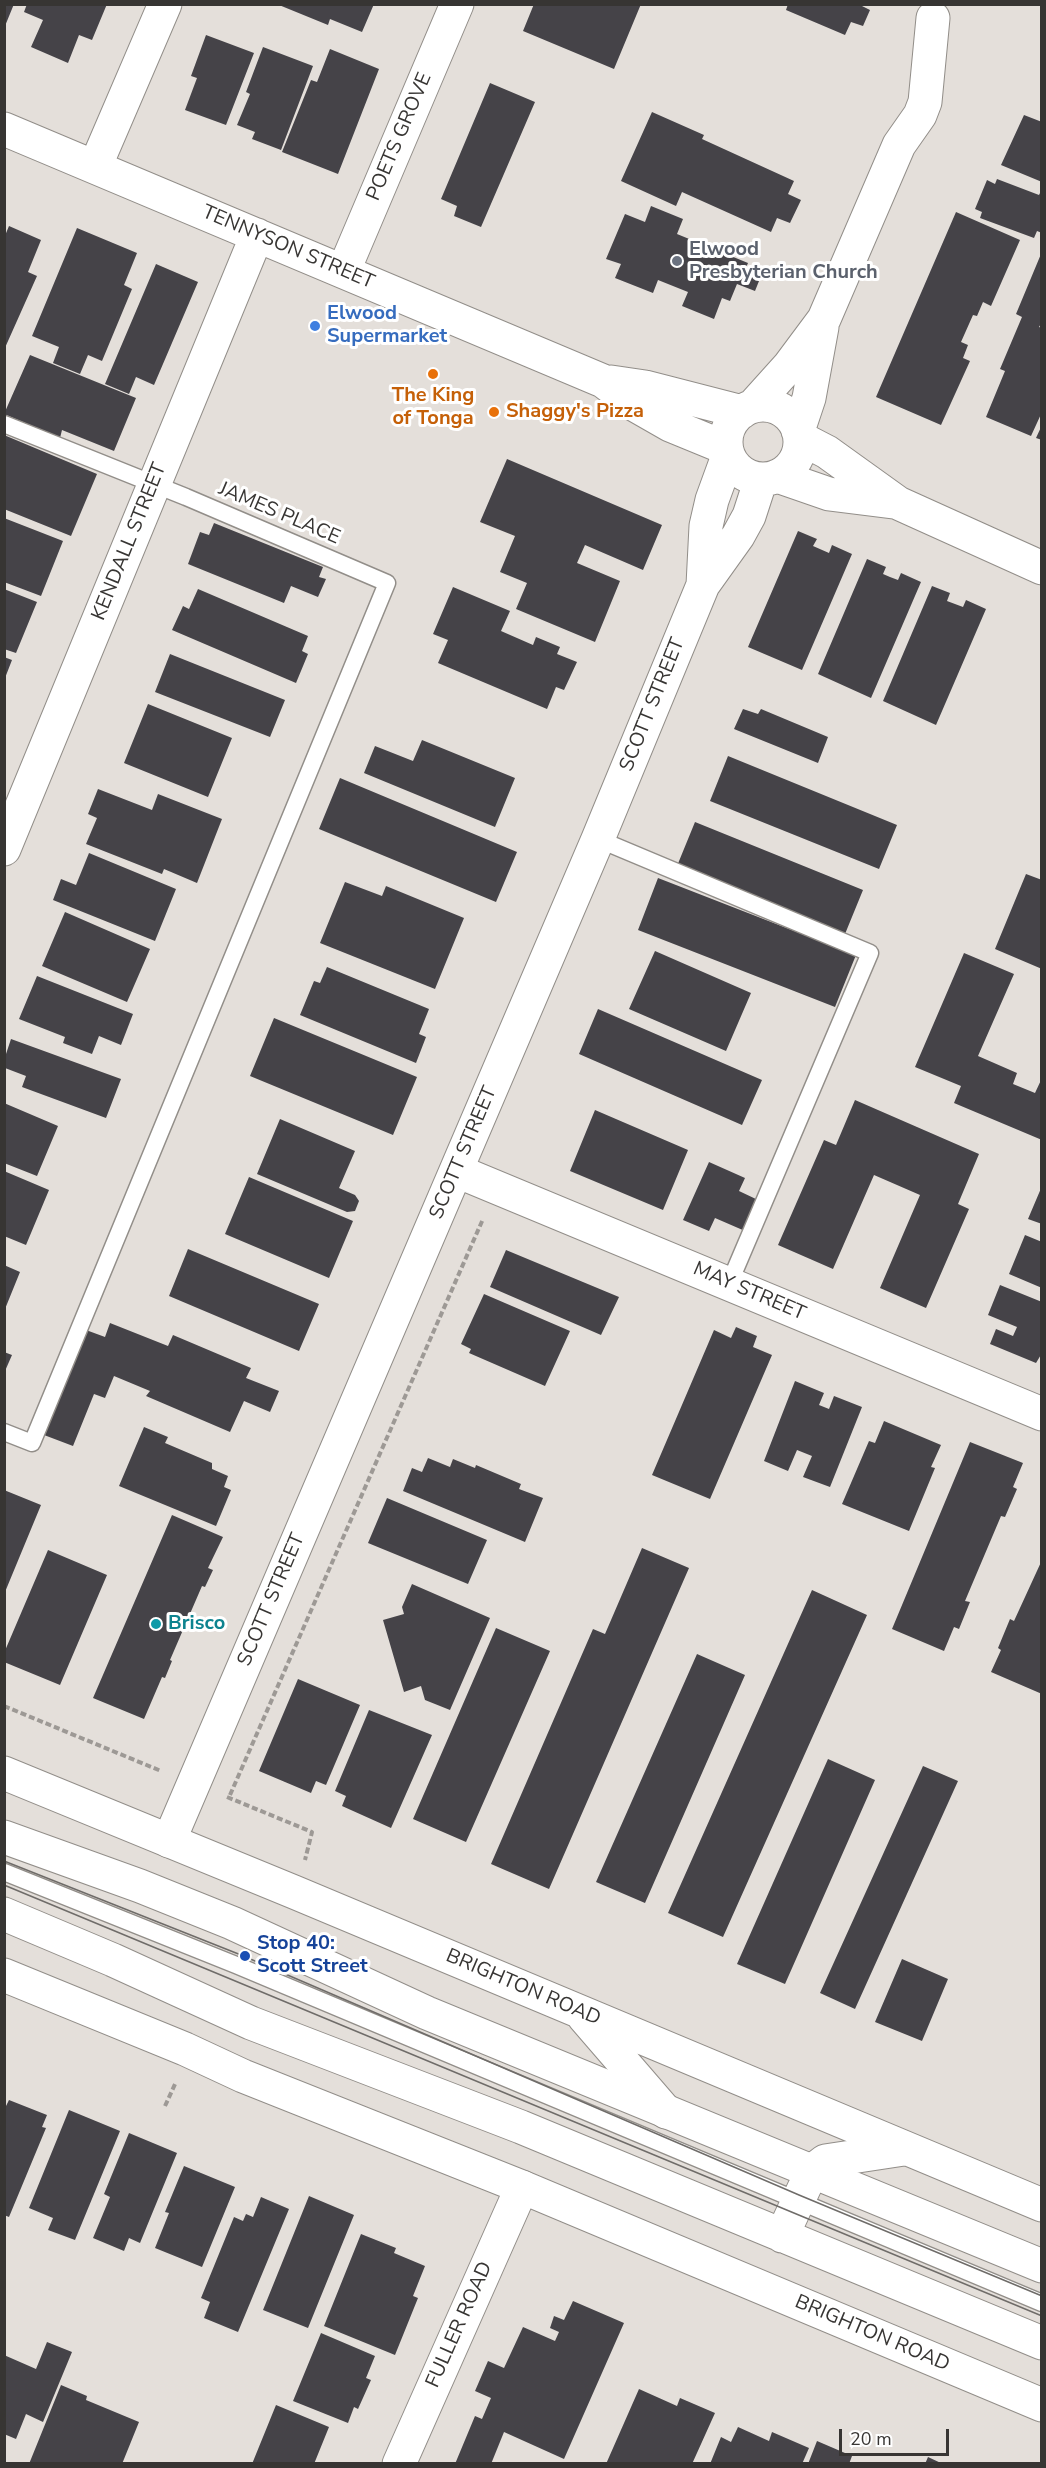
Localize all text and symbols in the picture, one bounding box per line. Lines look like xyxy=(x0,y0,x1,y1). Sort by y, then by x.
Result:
street label: POETS GROVE xyxy=(362,69,438,205)
street label: TENNYSON STREET xyxy=(198,201,378,295)
place label: Elwood Presbyterian Church xyxy=(689,238,878,285)
marker: Elwood Presbyterian Church xyxy=(670,254,684,268)
place label: Elwood Supermarket xyxy=(327,302,447,349)
marker: Elwood Supermarket xyxy=(308,319,322,333)
marker: The King of Tonga xyxy=(426,367,440,381)
place label: The King of Tonga xyxy=(392,384,474,431)
place label: Shaggy's Pizza xyxy=(506,400,644,424)
marker: Shaggy's Pizza xyxy=(487,405,501,419)
street label: KENDALL STREET xyxy=(87,460,173,624)
street label: JAMES PLACE xyxy=(215,478,343,550)
street label: SCOTT STREET xyxy=(615,635,691,775)
street label: SCOTT STREET xyxy=(425,1083,503,1223)
street label: MAY STREET xyxy=(689,1258,809,1326)
street label: SCOTT STREET xyxy=(233,1530,311,1670)
place label: Brisco xyxy=(168,1612,225,1636)
marker: Brisco xyxy=(149,1617,163,1631)
place label: Stop 40: Scott Street xyxy=(257,1932,368,1979)
street label: BRIGHTON ROAD xyxy=(442,1945,604,2031)
marker: Stop 40: Scott Street xyxy=(238,1949,252,1963)
street label: FULLER ROAD xyxy=(422,2258,498,2392)
street label: BRIGHTON ROAD xyxy=(791,2291,953,2377)
scale bar xyxy=(842,2417,952,2455)
text: 20 m xyxy=(850,2427,892,2451)

